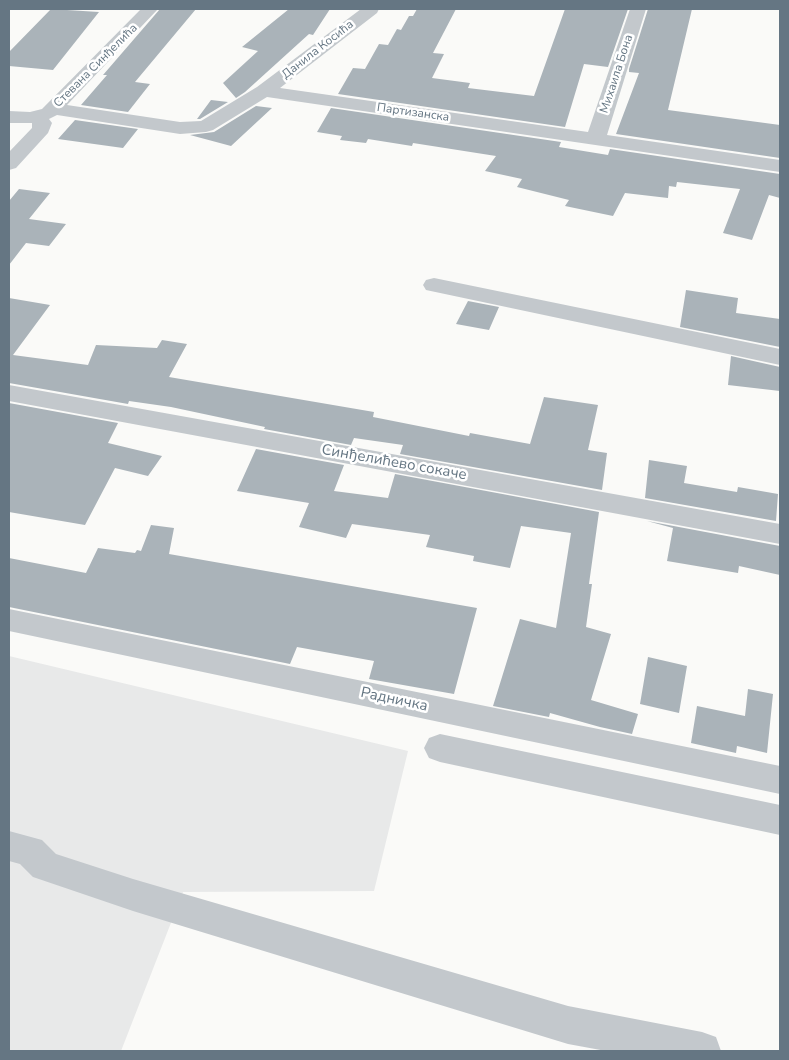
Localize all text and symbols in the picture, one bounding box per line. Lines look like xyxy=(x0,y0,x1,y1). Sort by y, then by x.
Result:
street label: Данила Косића xyxy=(279,18,357,82)
street label: Стевана Синђелића xyxy=(51,21,141,111)
street label: Михаила Бона xyxy=(598,33,636,115)
street label: Партизанска xyxy=(376,101,450,125)
street label: Синђелићево сокаче xyxy=(320,441,468,485)
street label: Радничка xyxy=(359,684,429,716)

